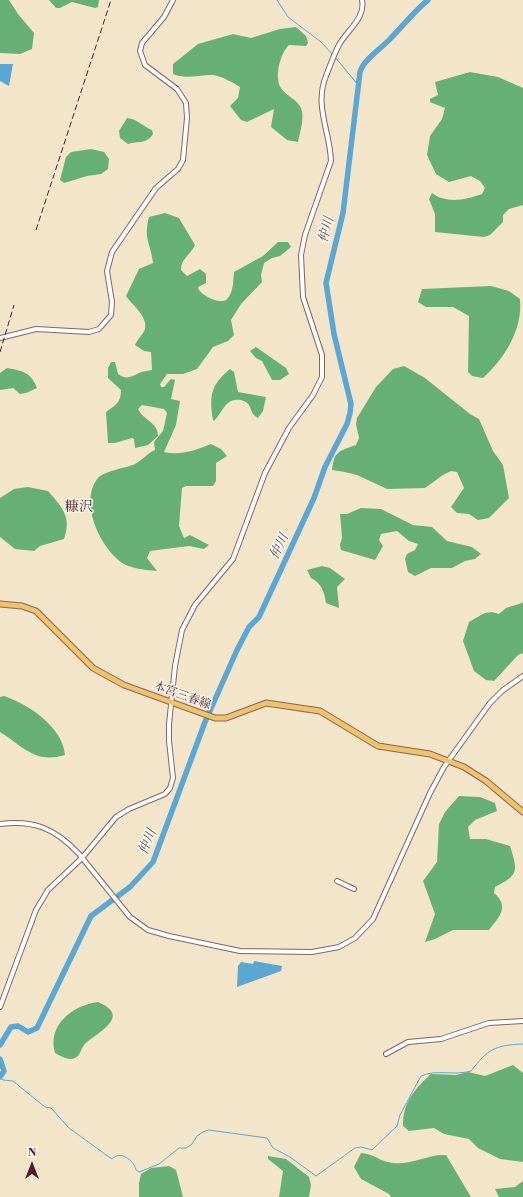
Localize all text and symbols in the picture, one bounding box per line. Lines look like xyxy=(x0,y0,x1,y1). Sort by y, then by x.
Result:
water label: 仲川 xyxy=(316,215,338,245)
district label: 糠沢 xyxy=(65,500,93,516)
water label: 仲川 xyxy=(267,532,293,562)
street label: 本宮三春線 xyxy=(151,679,213,713)
water label: 仲川 xyxy=(136,827,160,857)
north arrow xyxy=(12,1145,52,1185)
text: N xyxy=(28,1146,36,1160)

